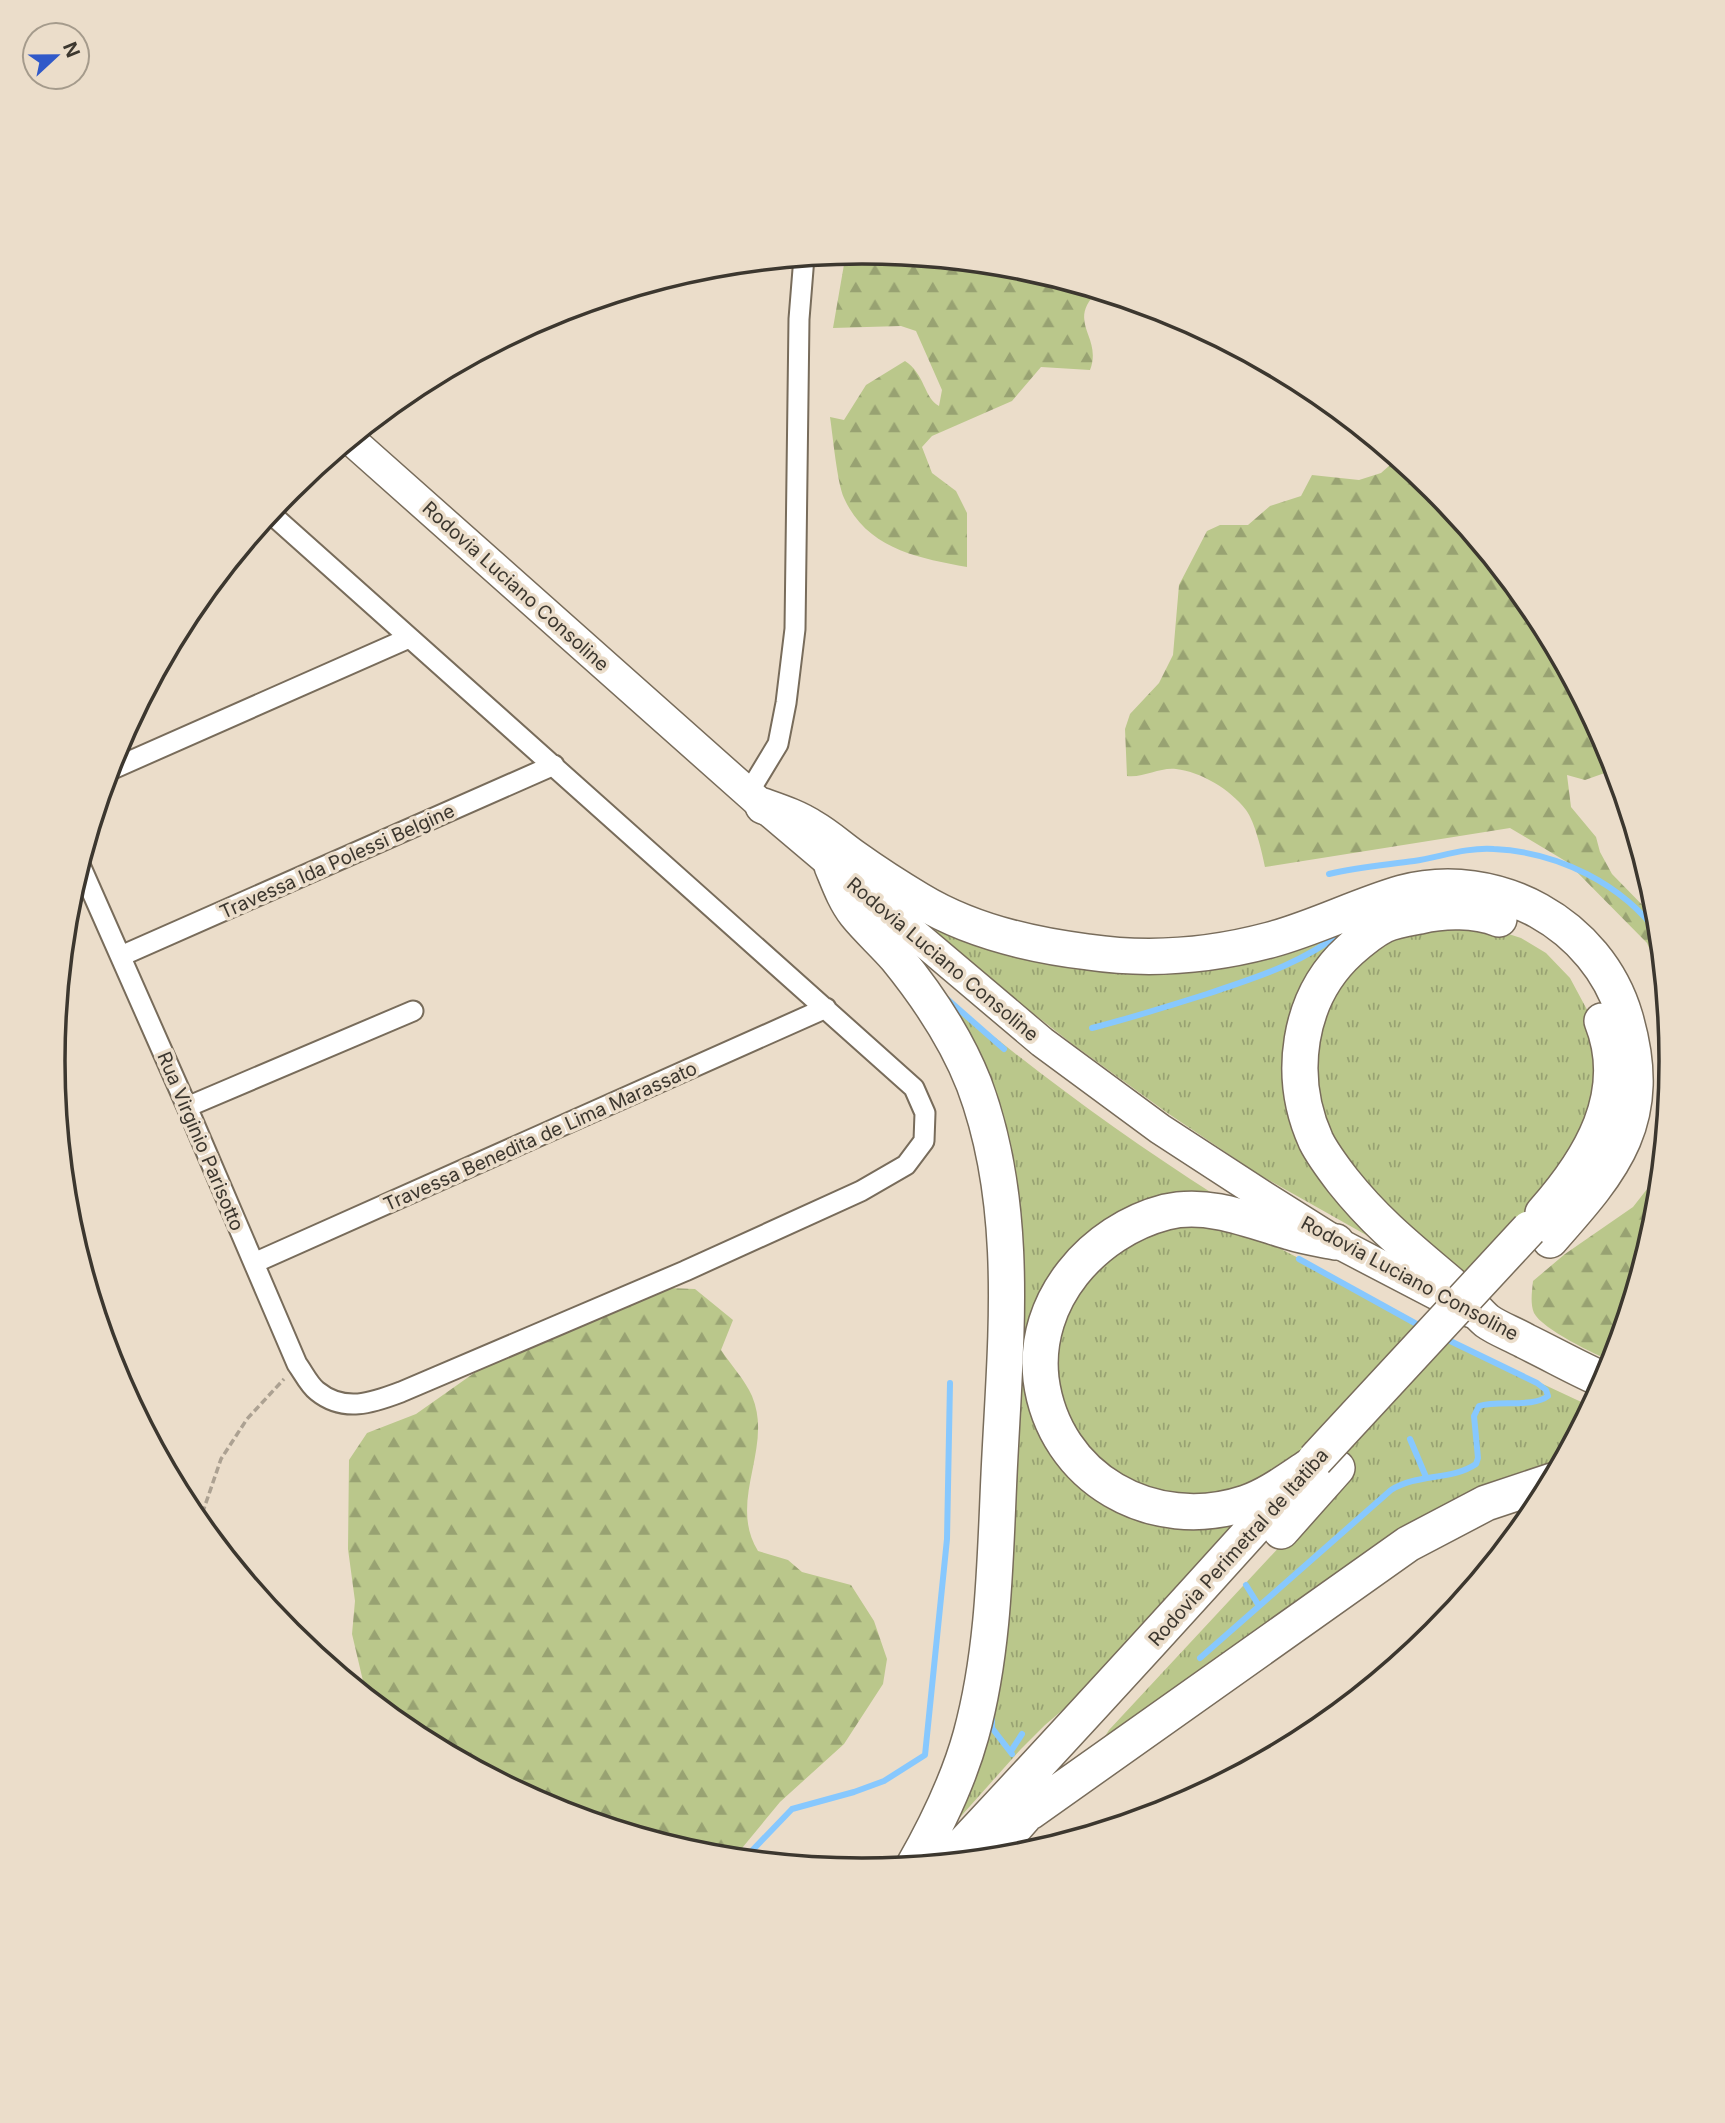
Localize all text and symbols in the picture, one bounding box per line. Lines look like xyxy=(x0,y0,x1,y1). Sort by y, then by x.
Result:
north arrow xyxy=(21,21,91,91)
text: N xyxy=(58,39,85,61)
street label: Rodovia Luciano Consoline xyxy=(418,497,614,676)
street label: Travessa Ida Polessi Belgine xyxy=(216,799,458,924)
street label: Rodovia Luciano Consoline xyxy=(842,873,1043,1046)
street label: Rua Virginio Parisotto xyxy=(152,1048,249,1234)
street label: Travessa Benedita de Lima Marassato xyxy=(380,1057,700,1216)
street label: Rodovia Luciano Consoline xyxy=(1297,1211,1522,1346)
street label: Rodovia Perimetral de Itatiba xyxy=(1144,1444,1333,1651)

